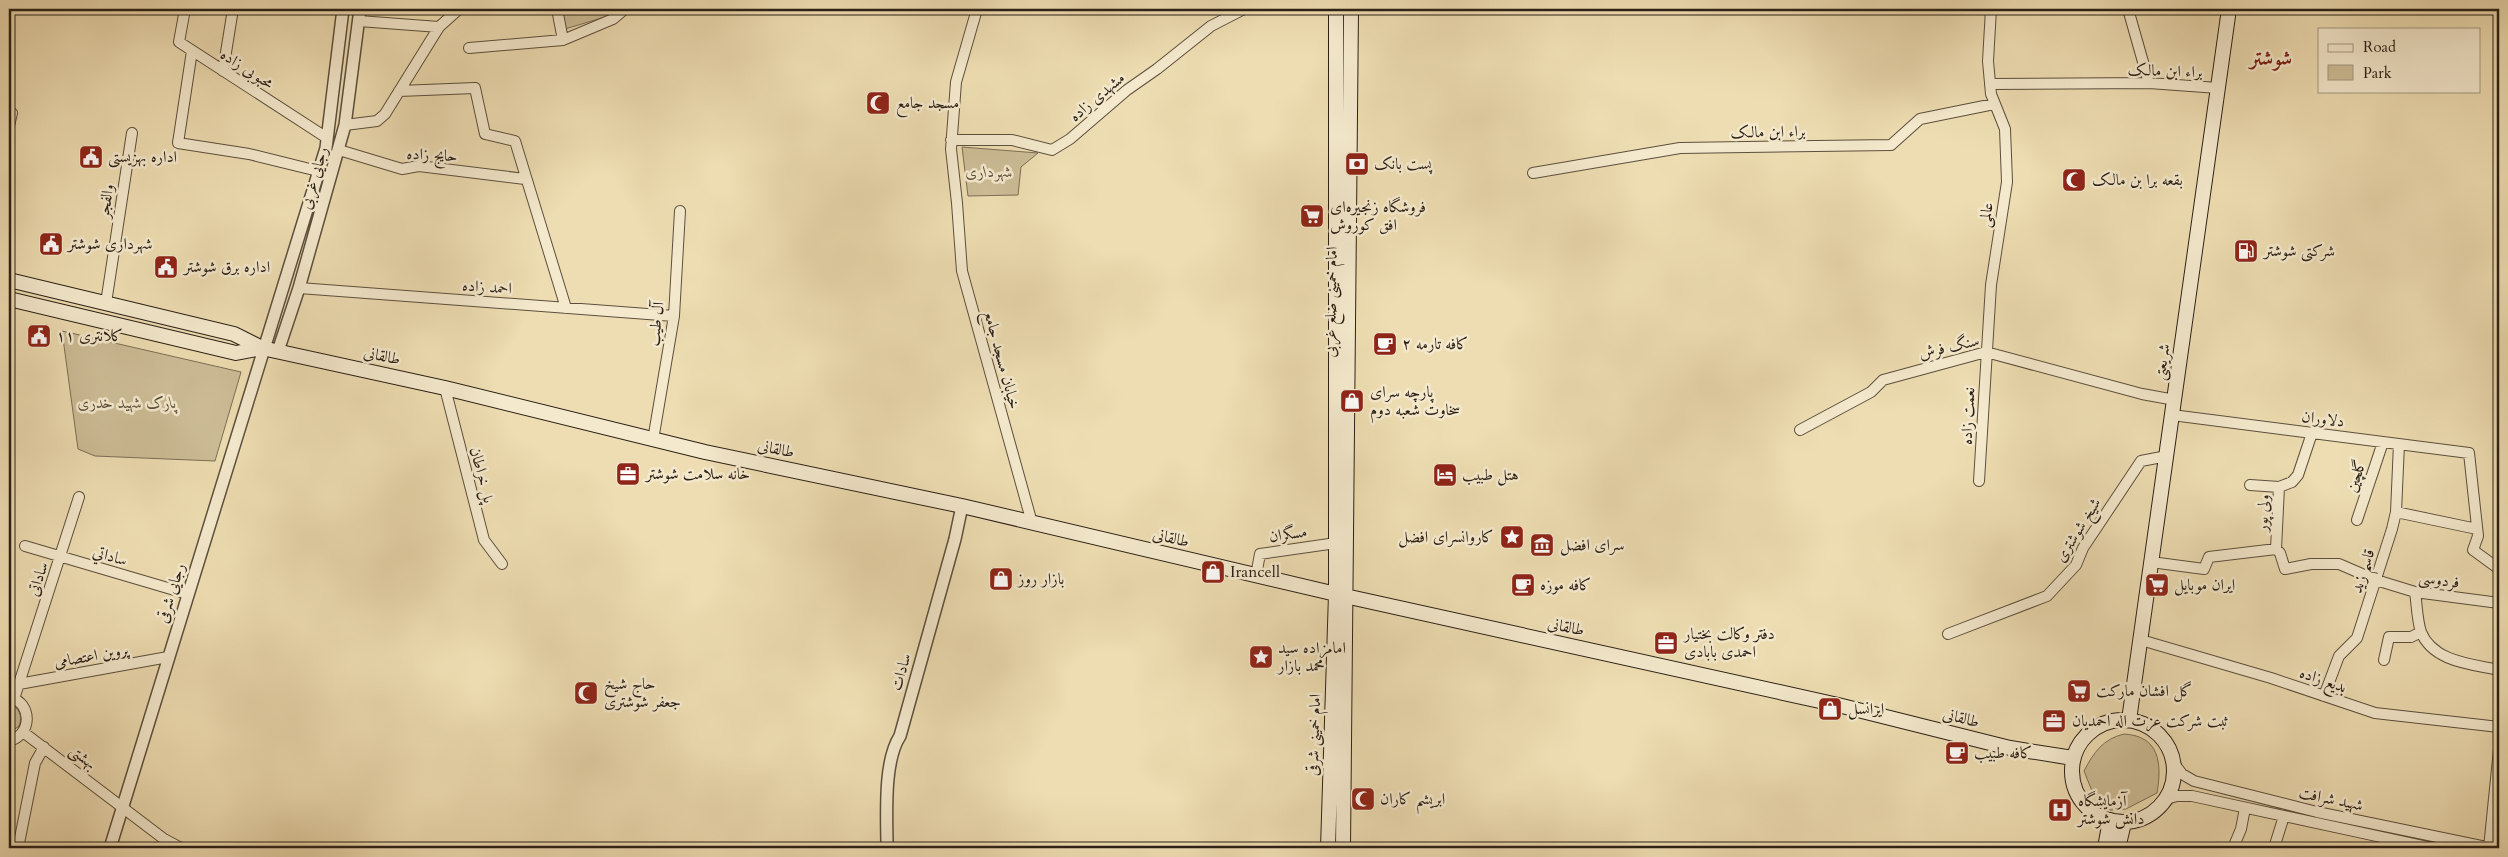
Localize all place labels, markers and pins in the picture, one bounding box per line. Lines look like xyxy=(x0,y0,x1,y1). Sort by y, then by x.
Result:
mosque icon: مسجد جامع xyxy=(865,90,891,116)
place label: مسجد جامع xyxy=(896,92,959,118)
public building icon: اداره بهزیستی xyxy=(78,144,104,170)
place label: اداره بهزیستی xyxy=(108,146,177,168)
bank icon: پست بانک xyxy=(1344,151,1370,177)
place label: پست بانک xyxy=(1374,153,1433,175)
mosque icon: بقعه برا بن مالک xyxy=(2061,167,2087,193)
place label: بقعه برا بن مالک xyxy=(2092,169,2183,191)
place label: فروشگاه زنجیره‌ای افق کوروش xyxy=(1330,196,1426,236)
supermarket icon: فروشگاه زنجیره‌ای افق کوروش xyxy=(1299,203,1325,229)
public building icon: شهرداری شوشتر xyxy=(38,231,64,257)
place label: شهرداری شوشتر xyxy=(66,233,152,255)
fuel station icon: شرکتی شوشتر xyxy=(2233,238,2259,264)
place label: شرکتی شوشتر xyxy=(2262,240,2335,262)
public building icon: اداره برق شوشتر xyxy=(153,254,179,280)
place label: اداره برق شوشتر xyxy=(182,256,270,278)
public building icon: کلانتری ۱۱ xyxy=(26,323,52,349)
place label: کلانتری ۱۱ xyxy=(56,325,123,347)
cafe icon: کافه تارمه ۲ xyxy=(1372,331,1398,357)
place label: کافه تارمه ۲ xyxy=(1402,333,1469,355)
place label: پارچه سرای سخاوت شعبه دوم xyxy=(1370,381,1460,424)
shop icon: پارچه سرای سخاوت شعبه دوم xyxy=(1339,388,1365,414)
office icon: خانه سلامت شوشتر xyxy=(615,461,641,487)
hotel icon: هتل طبیب xyxy=(1432,462,1458,488)
place label: خانه سلامت شوشتر xyxy=(644,463,750,485)
place label: هتل طبیب xyxy=(1462,464,1519,486)
place icon: کاروانسرای افضل xyxy=(1499,524,1525,550)
place label: کاروانسرای افضل xyxy=(1398,526,1494,548)
museum icon: سرای افضل xyxy=(1529,532,1555,558)
place label: سرای افضل xyxy=(1560,534,1624,556)
shop icon: Irancell xyxy=(1200,559,1226,585)
place label: Irancell xyxy=(1230,561,1280,583)
shop icon: بازار روز xyxy=(988,566,1014,592)
place label: بازار روز xyxy=(1016,568,1064,590)
cafe icon: کافه موزه xyxy=(1510,572,1536,598)
supermarket icon: ایران موبایل xyxy=(2144,572,2170,598)
place label: کافه موزه xyxy=(1540,574,1592,596)
place label: ایران موبایل xyxy=(2174,574,2235,596)
place label: دفتر وکالت بختیار احمدی بابادی xyxy=(1682,623,1775,663)
office icon: دفتر وکالت بختیار احمدی بابادی xyxy=(1653,630,1679,656)
place label: امامزاده سید محمد بازار xyxy=(1276,637,1346,677)
place icon: امامزاده سید محمد بازار xyxy=(1248,644,1274,670)
place label: حاج شیخ جعفر شوشتری xyxy=(604,673,681,713)
supermarket icon: گل افشان مارکت xyxy=(2066,678,2092,704)
mosque icon: حاج شیخ جعفر شوشتری xyxy=(573,680,599,706)
place label: گل افشان مارکت xyxy=(2096,680,2192,702)
shop icon: ایرانسل xyxy=(1817,696,1843,722)
place label: ایرانسل xyxy=(1848,698,1884,720)
office icon: ثبت شرکت عزت اله احمدیان xyxy=(2041,708,2067,734)
place label: ثبت شرکت عزت اله احمدیان xyxy=(2072,710,2229,732)
cafe icon: کافه طبیب xyxy=(1944,740,1970,766)
place label: کافه طبیب xyxy=(1974,742,2032,764)
mosque icon: ابریشم کاران xyxy=(1350,786,1376,812)
place label: ابریشم کاران xyxy=(1380,788,1445,815)
place label: آزمایشگاه دانش شوشتر xyxy=(2076,790,2144,830)
hospital icon: آزمایشگاه دانش شوشتر xyxy=(2047,797,2073,823)

